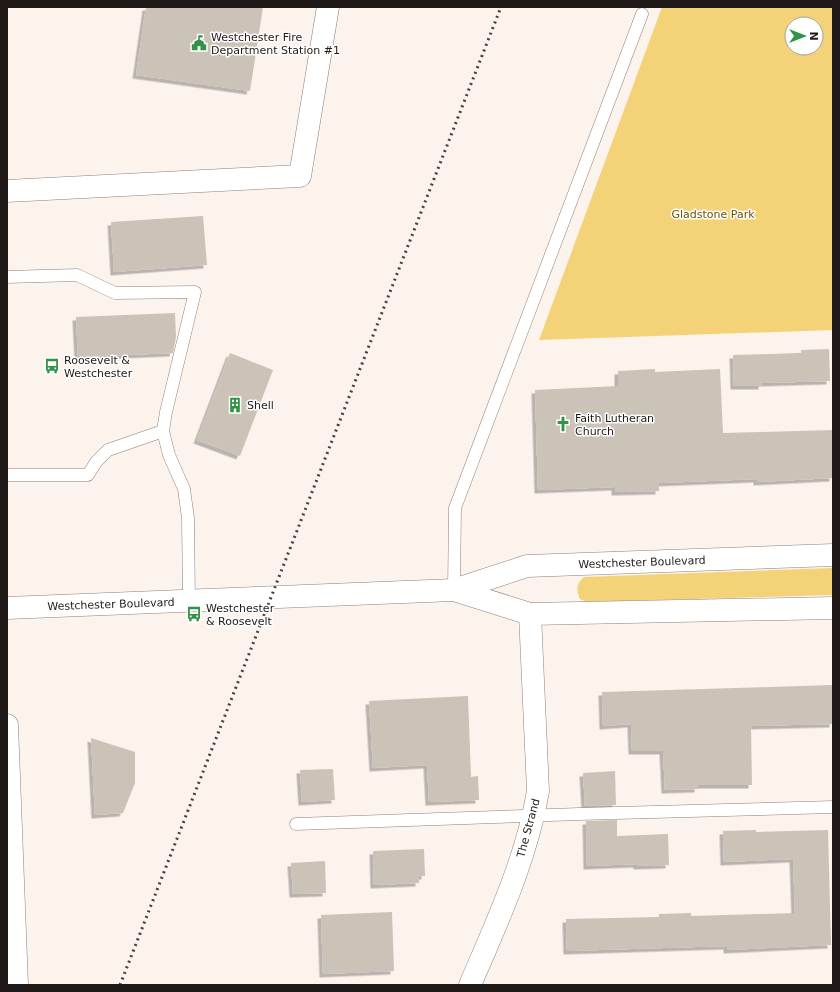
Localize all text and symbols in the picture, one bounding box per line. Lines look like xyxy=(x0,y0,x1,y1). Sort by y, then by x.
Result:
north arrow xyxy=(784,16,824,56)
place label: Westchester Fire Department Station #1 xyxy=(211,31,340,57)
text: N xyxy=(807,31,820,41)
public building icon: Westchester Fire Department Station #1 xyxy=(190,34,208,52)
park label: Gladstone Park xyxy=(671,208,755,221)
place label: Roosevelt & Westchester xyxy=(64,354,133,380)
bus stop icon: Roosevelt & Westchester xyxy=(43,357,61,375)
building icon: Shell xyxy=(226,396,244,414)
place label: Shell xyxy=(247,399,274,412)
place label: Faith Lutheran Church xyxy=(575,412,654,438)
church icon: Faith Lutheran Church xyxy=(554,415,572,433)
street label: Westchester Boulevard xyxy=(578,554,706,571)
street label: Westchester Boulevard xyxy=(47,596,175,613)
place label: Westchester & Roosevelt xyxy=(206,602,275,628)
bus stop icon: Westchester & Roosevelt xyxy=(185,605,203,623)
street label: The Strand xyxy=(514,797,543,860)

